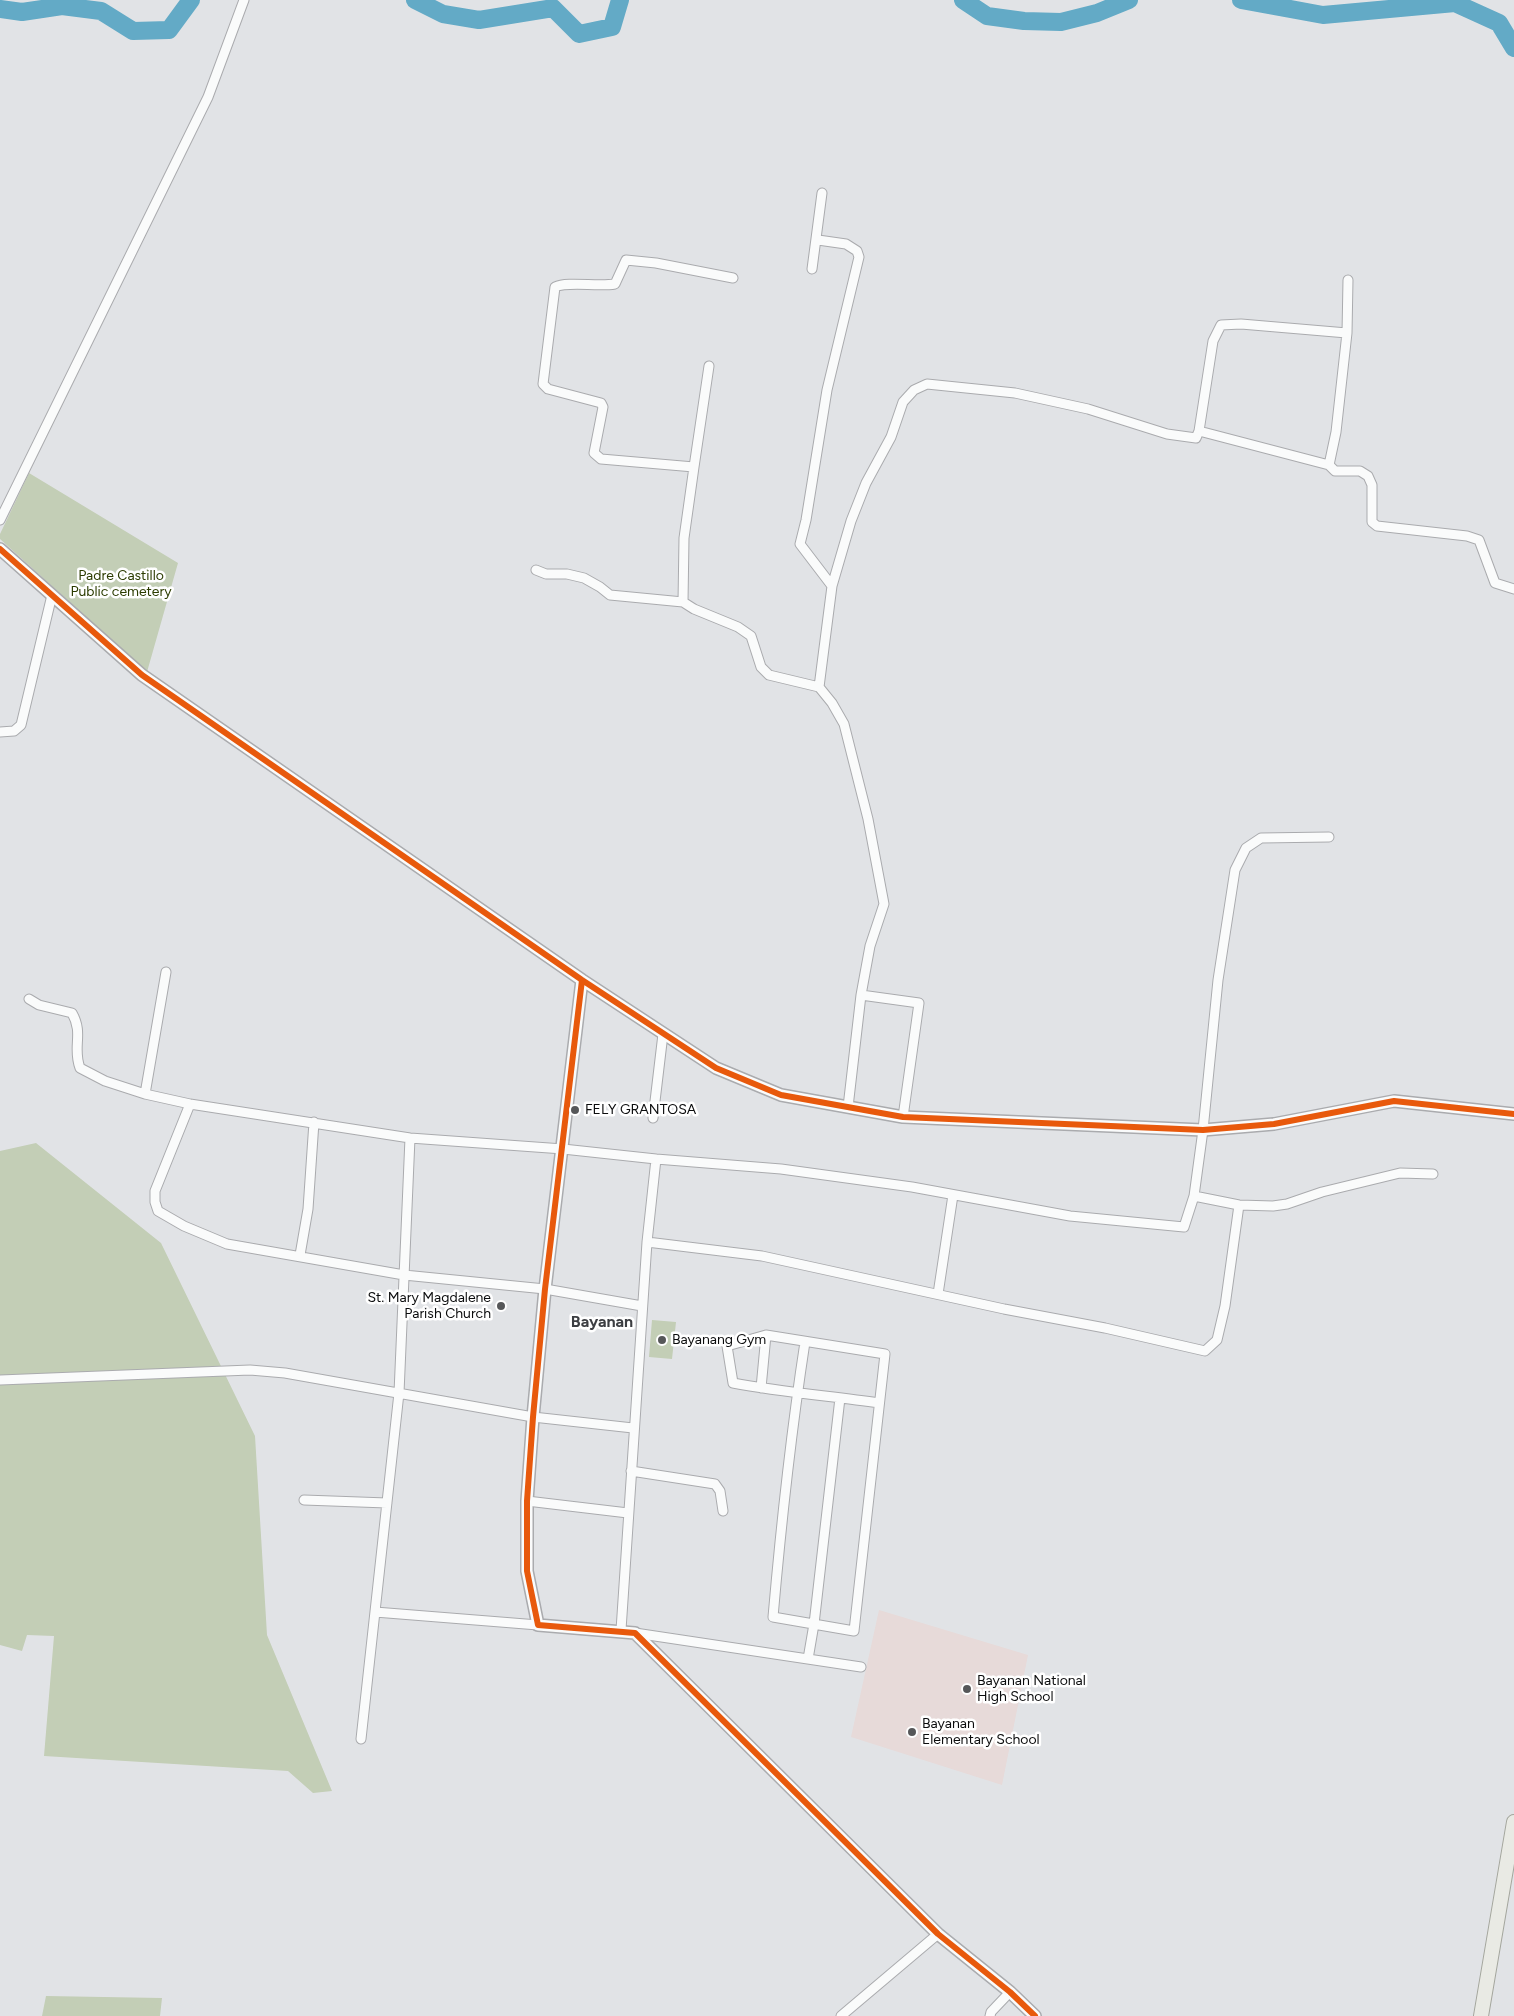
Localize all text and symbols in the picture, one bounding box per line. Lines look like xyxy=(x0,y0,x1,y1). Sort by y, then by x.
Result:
park label: Padre Castillo Public cemetery xyxy=(70,568,172,600)
place label: FELY GRANTOSA xyxy=(585,1102,696,1118)
marker: FELY GRANTOSA xyxy=(569,1104,581,1116)
place label: St. Mary Magdalene Parish Church xyxy=(367,1290,491,1322)
marker: St. Mary Magdalene Parish Church xyxy=(495,1300,507,1312)
district label: Bayanan xyxy=(571,1312,633,1332)
place label: Bayanang Gym xyxy=(672,1332,766,1348)
marker: Bayanang Gym xyxy=(656,1334,668,1346)
place label: Bayanan National High School xyxy=(977,1673,1086,1705)
marker: Bayanan National High School xyxy=(961,1683,973,1695)
place label: Bayanan Elementary School xyxy=(922,1716,1040,1748)
marker: Bayanan Elementary School xyxy=(906,1726,918,1738)

